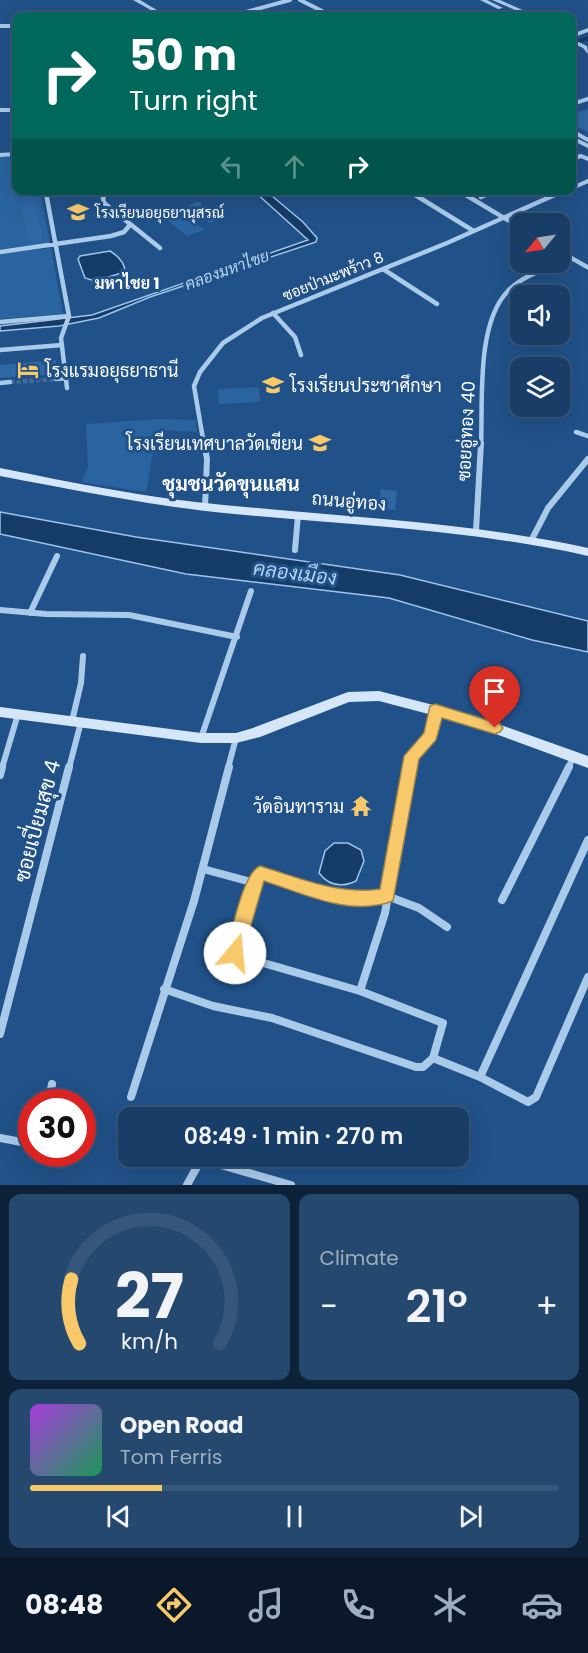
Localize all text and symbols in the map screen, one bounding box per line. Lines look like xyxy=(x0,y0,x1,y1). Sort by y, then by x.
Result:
text: 50 m xyxy=(129,26,237,85)
icon: right xyxy=(30,36,108,114)
text: Turn right xyxy=(129,82,258,119)
icon: left xyxy=(215,150,248,183)
icon: ahead xyxy=(278,150,311,183)
icon: right xyxy=(341,150,374,183)
school or university icon: โรงเรียนอยุธยานุสรณ์ xyxy=(66,200,90,224)
place label: โรงเรียนอยุธยานุสรณ์ xyxy=(94,202,224,224)
north arrow xyxy=(510,213,570,273)
map controls xyxy=(510,213,570,417)
water label: คลองมหาไชย xyxy=(182,244,272,296)
street label: ซอยป่ามะพร้าว 8 xyxy=(279,246,387,306)
district label: มหาไชย 1 xyxy=(95,272,159,295)
button: sound xyxy=(510,285,570,345)
button: layers xyxy=(510,357,570,417)
hotel icon: โรงแรมอยุธยาธานี xyxy=(16,358,40,382)
place label: โรงแรมอยุธยาธานี xyxy=(44,358,179,383)
school or university icon: โรงเรียนประชาศึกษา xyxy=(261,373,285,397)
place label: โรงเรียนประชาศึกษา xyxy=(289,373,442,398)
street label: ซอยอู่ทอง 40 xyxy=(451,380,482,482)
place label: โรงเรียนเทศบาลวัดเขียน xyxy=(125,431,303,456)
school or university icon: โรงเรียนเทศบาลวัดเขียน xyxy=(308,431,332,455)
district label: ชุมชนวัดขุนแสน xyxy=(162,470,300,499)
street label: ถนนอู่ทอง xyxy=(311,485,387,518)
water label: คลองเมือง xyxy=(252,554,338,592)
pin xyxy=(469,666,520,728)
icon: arrive xyxy=(478,675,511,708)
street label: ซอยเปี่ยมสุข 4 xyxy=(2,755,67,886)
place label: วัดอินทาราม xyxy=(253,794,344,819)
temple icon: วัดอินทาราม xyxy=(349,794,373,818)
position arrow xyxy=(203,921,267,985)
speed limit sign: 30 xyxy=(18,1089,96,1167)
text: 08:49 · 1 min · 270 m xyxy=(184,1121,403,1152)
text: Climate xyxy=(320,1244,399,1272)
text: 27 xyxy=(115,1252,184,1340)
text: 21° xyxy=(406,1275,468,1338)
text: − xyxy=(320,1283,338,1330)
text: + xyxy=(535,1283,558,1330)
text: km/h xyxy=(121,1326,178,1357)
text: Open Road xyxy=(120,1410,244,1441)
text: Tom Ferris xyxy=(120,1443,222,1471)
icon: previous xyxy=(102,1500,135,1533)
icon: pause xyxy=(278,1500,311,1533)
icon: next xyxy=(454,1500,487,1533)
icon: directions xyxy=(153,1584,195,1626)
icon: music xyxy=(245,1584,287,1626)
icon: phone xyxy=(337,1584,379,1626)
icon: climate xyxy=(429,1584,471,1626)
icon: car xyxy=(521,1584,563,1626)
text: 08:48 xyxy=(25,1586,104,1623)

